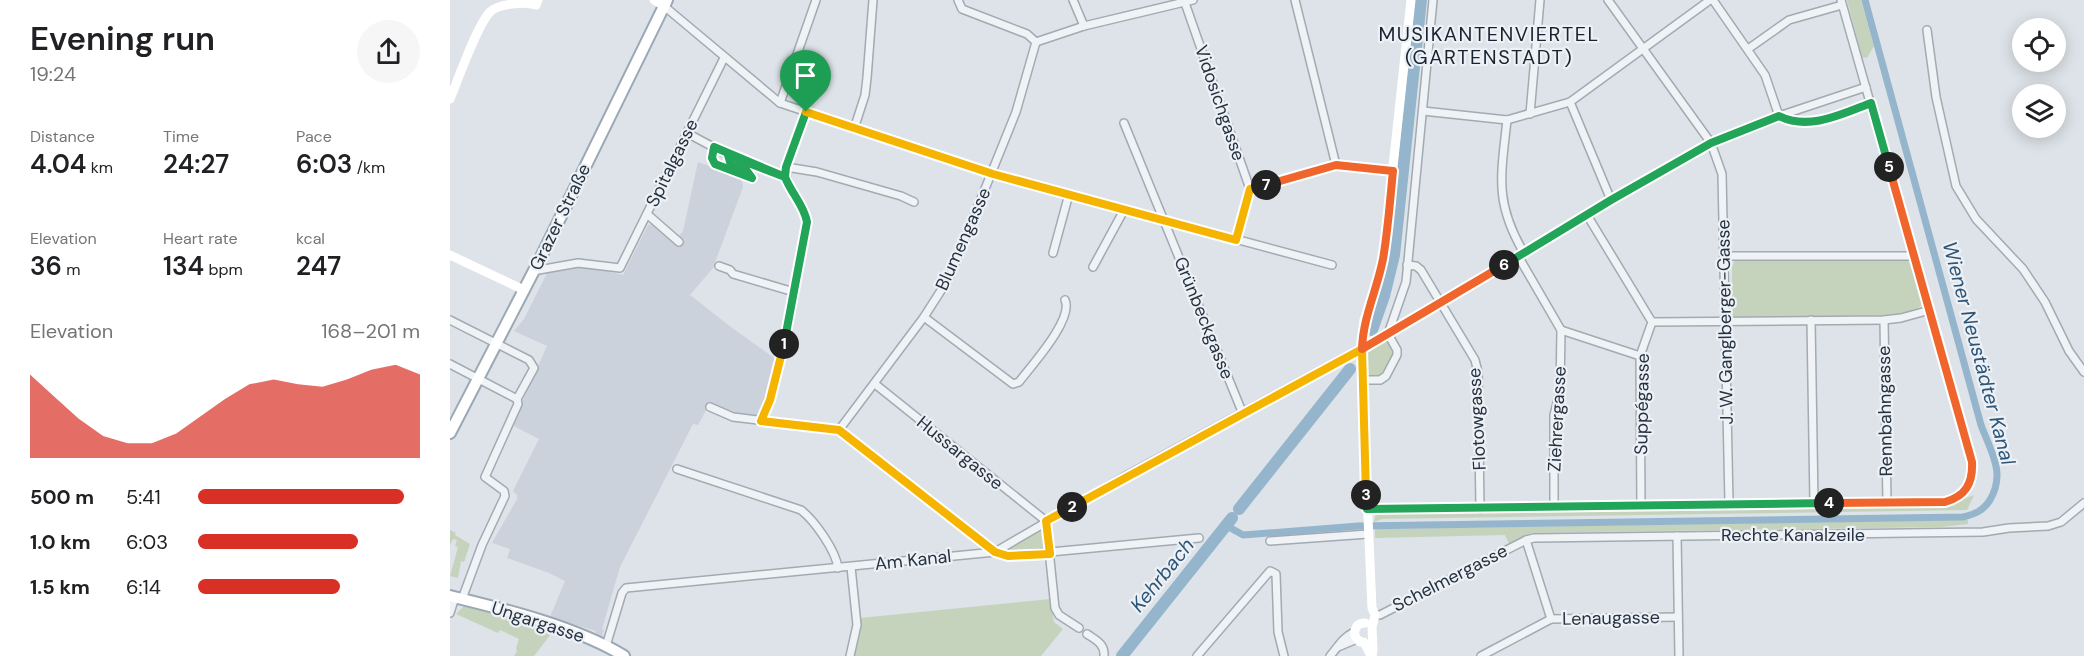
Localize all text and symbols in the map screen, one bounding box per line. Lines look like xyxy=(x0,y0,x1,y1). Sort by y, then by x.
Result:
text: Evening run xyxy=(30,17,215,60)
map controls xyxy=(2012,18,2066,138)
button: locate xyxy=(2012,18,2066,72)
button: share xyxy=(357,20,420,83)
district label: MUSIKANTENVIERTEL (GARTENSTADT) xyxy=(1378,21,1600,70)
street label: Vidosichgasse xyxy=(1189,42,1251,164)
pin xyxy=(780,50,831,112)
icon: arrive xyxy=(789,59,822,92)
text: 19:24 xyxy=(30,61,76,87)
button: layers xyxy=(2012,84,2066,138)
street label: Spitalgasse xyxy=(640,115,704,211)
text: Distance xyxy=(30,126,95,147)
text: Time xyxy=(163,126,199,147)
text: Pace xyxy=(296,126,332,147)
text: 4.04 xyxy=(30,147,86,181)
text: 24:27 xyxy=(163,147,229,181)
text: 6:03 xyxy=(296,147,352,181)
pin: 5 xyxy=(1874,152,1904,182)
text: 5 xyxy=(1884,156,1894,177)
text: km xyxy=(86,157,113,178)
text: /km xyxy=(352,157,385,178)
street label: Grazer Straße xyxy=(524,160,596,274)
pin: 7 xyxy=(1251,170,1281,200)
text: 7 xyxy=(1262,174,1270,195)
street label: Blumengasse xyxy=(930,184,996,294)
street label: J. W. Ganglberger-Gasse xyxy=(1711,219,1739,425)
text: Elevation xyxy=(30,228,97,249)
text: Heart rate xyxy=(163,228,238,249)
text: kcal xyxy=(296,228,325,249)
water label: Wiener Neustädter Kanal xyxy=(1937,238,2022,468)
text: 36 xyxy=(30,249,62,283)
text: 134 xyxy=(163,249,204,283)
text: 247 xyxy=(296,249,341,283)
pin: 6 xyxy=(1489,250,1519,280)
street label: Grünbeckgasse xyxy=(1169,253,1239,383)
text: 6 xyxy=(1499,254,1509,275)
text: m xyxy=(62,259,81,280)
text: bpm xyxy=(204,259,243,280)
text: Elevation xyxy=(30,318,113,344)
text: 168–201 m xyxy=(321,318,420,344)
pin: 1 xyxy=(769,329,799,359)
text: 1 xyxy=(781,333,787,354)
street label: Rennbahngasse xyxy=(1872,345,1898,477)
street label: Suppégasse xyxy=(1629,353,1655,455)
street label: Ziehrergasse xyxy=(1542,366,1572,472)
street label: Flotowgasse xyxy=(1462,367,1492,471)
street label: Hussargasse xyxy=(912,411,1008,495)
pin: 3 xyxy=(1351,480,1381,510)
text: 500 m xyxy=(30,484,94,510)
text: 5:41 xyxy=(126,484,161,510)
text: 3 xyxy=(1361,484,1371,505)
pin: 4 xyxy=(1814,488,1844,518)
pin: 2 xyxy=(1057,492,1087,522)
text: 4 xyxy=(1824,492,1834,513)
text: 2 xyxy=(1067,496,1077,517)
street label: Rechte Kanalzeile xyxy=(1721,523,1865,547)
text: 1.0 km xyxy=(30,529,91,555)
text: 6:03 xyxy=(126,529,168,555)
water label: Kehrbach xyxy=(1124,533,1200,617)
street label: Schelmergasse xyxy=(1388,539,1512,617)
street label: Am Kanal xyxy=(874,544,952,576)
text: 1.5 km xyxy=(30,574,90,600)
text: 6:14 xyxy=(126,574,161,600)
street label: Ungargasse xyxy=(488,596,588,648)
street label: Lenaugasse xyxy=(1562,605,1660,631)

